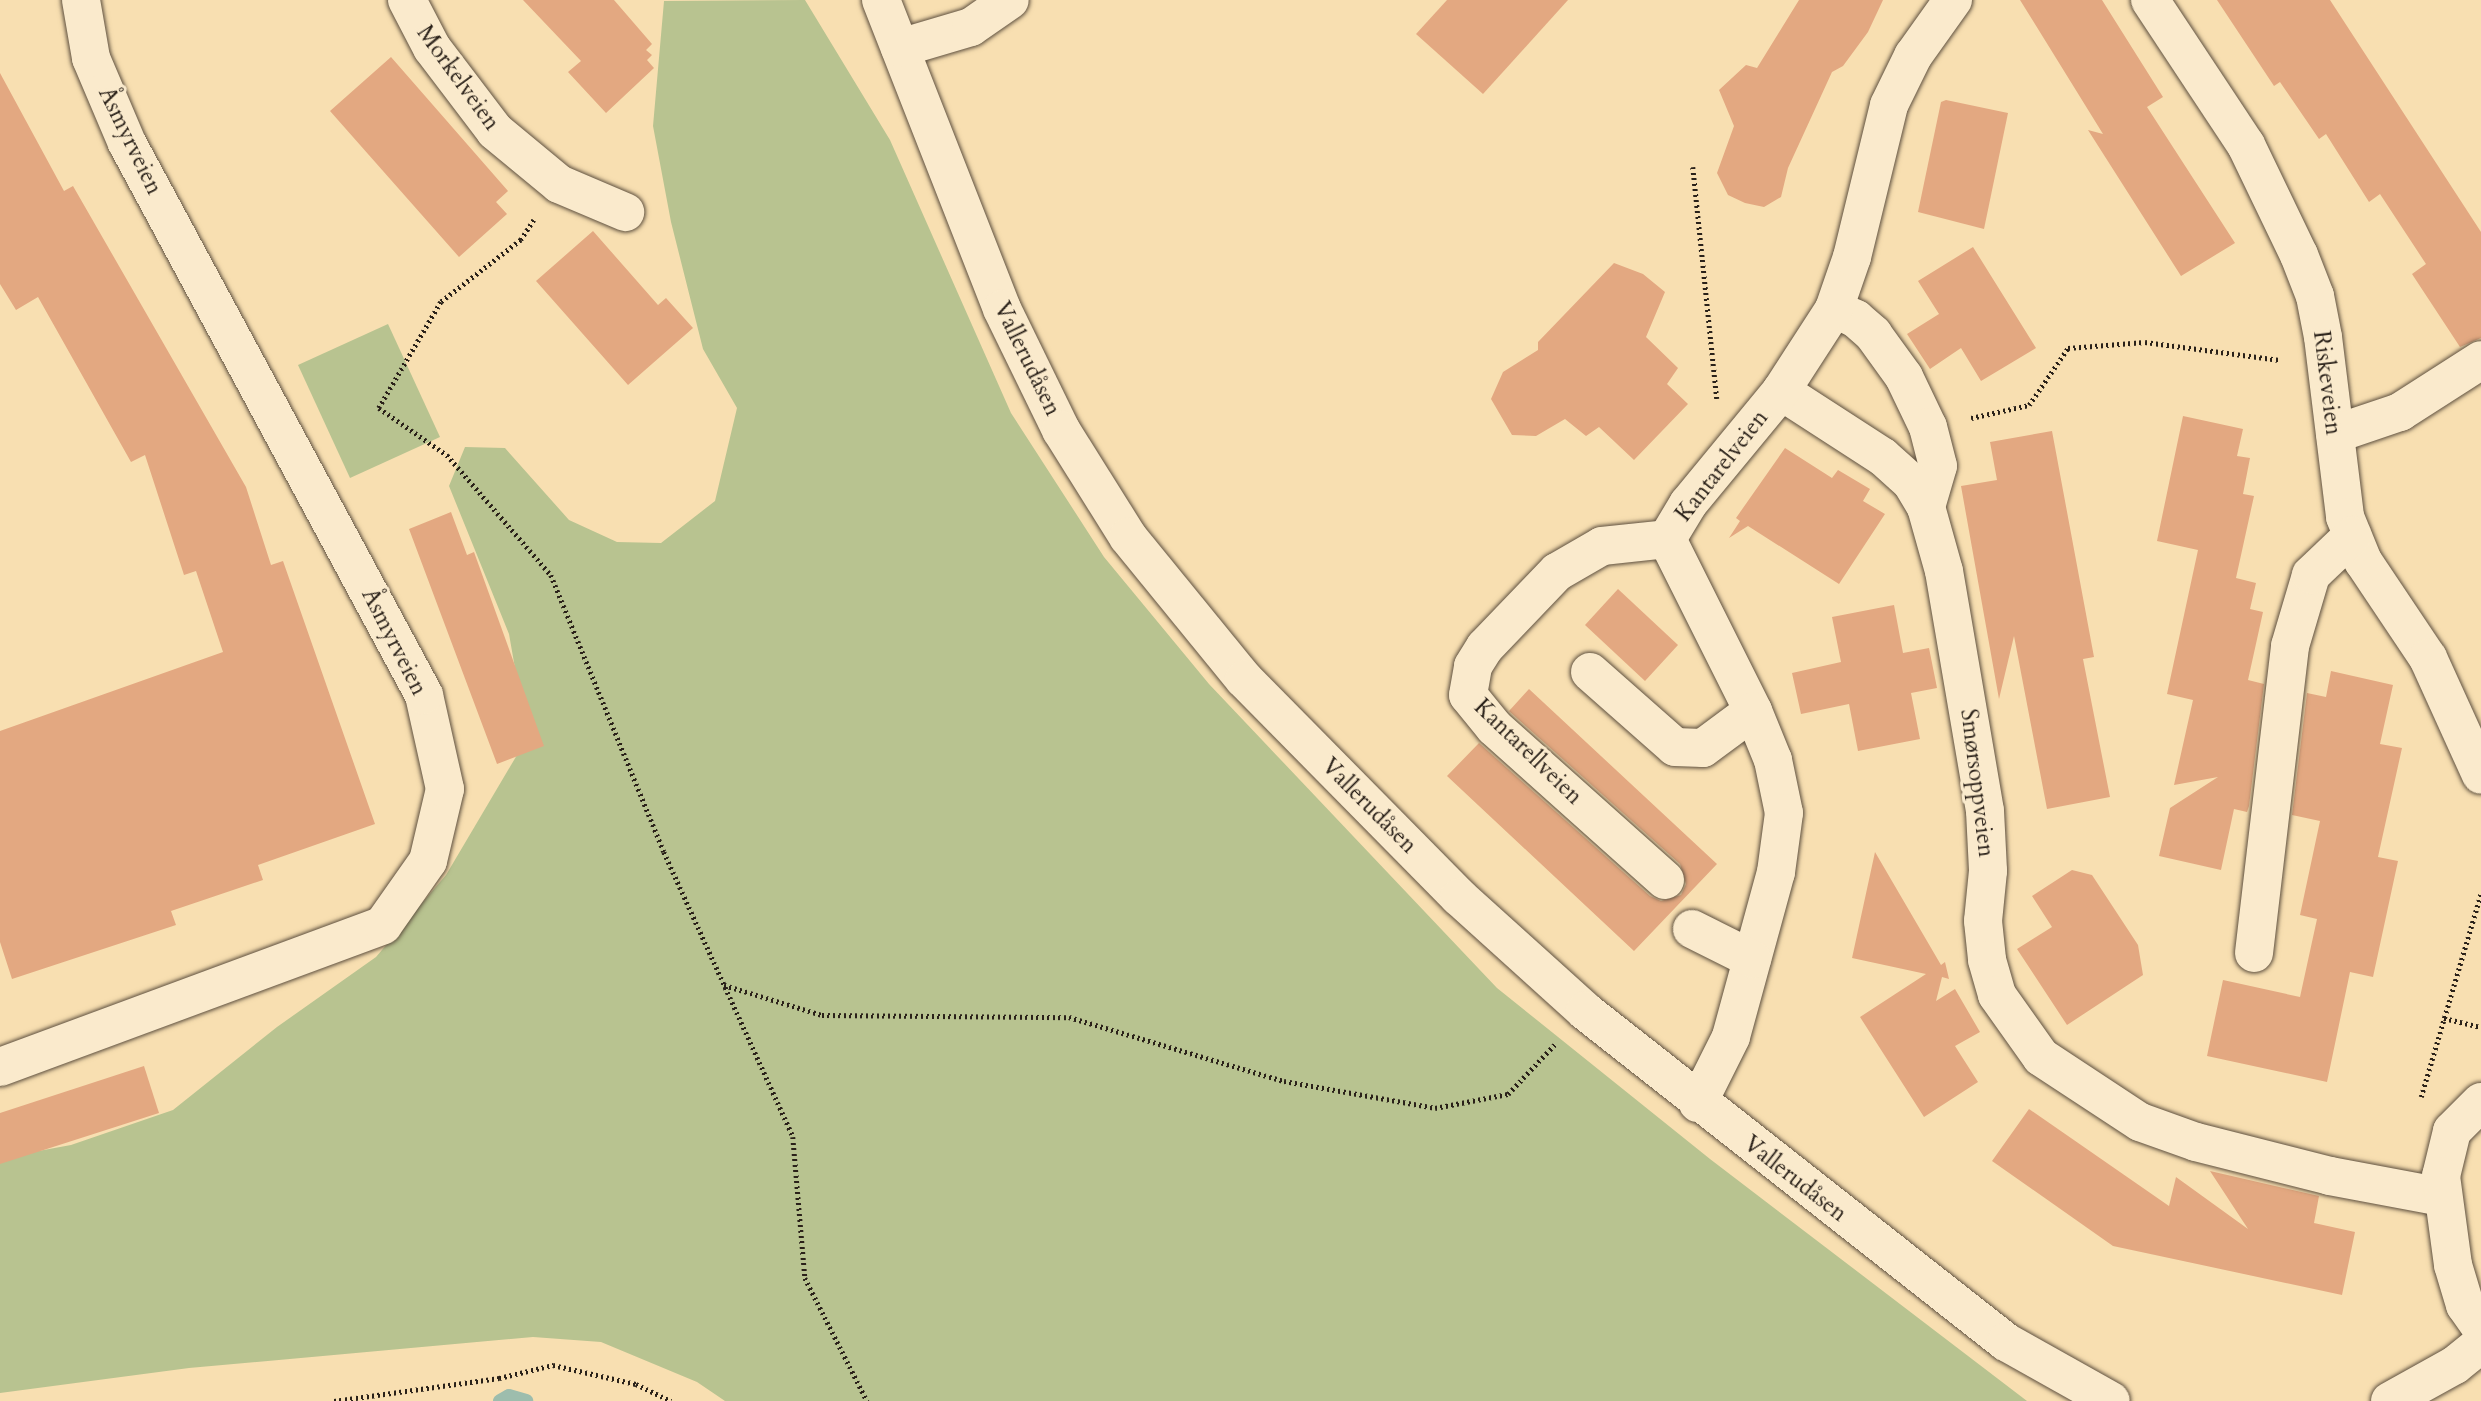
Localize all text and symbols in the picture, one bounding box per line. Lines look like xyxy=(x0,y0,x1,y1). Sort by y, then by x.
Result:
street label: Morkelveien xyxy=(411,20,505,136)
street label: Åsmyrveien xyxy=(92,83,168,199)
street label: Vallerudåsen xyxy=(988,297,1066,421)
street label: Riskeveien xyxy=(2307,329,2347,437)
street label: Kantarelveien xyxy=(1670,405,1774,527)
street label: Åsmyrveien xyxy=(355,584,433,700)
street label: Kantarellveien xyxy=(1468,693,1588,811)
street label: Smørsoppveien xyxy=(1954,707,2000,859)
street label: Vallerudåsen xyxy=(1316,753,1422,859)
street label: Vallerudåsen xyxy=(1738,1130,1852,1228)

